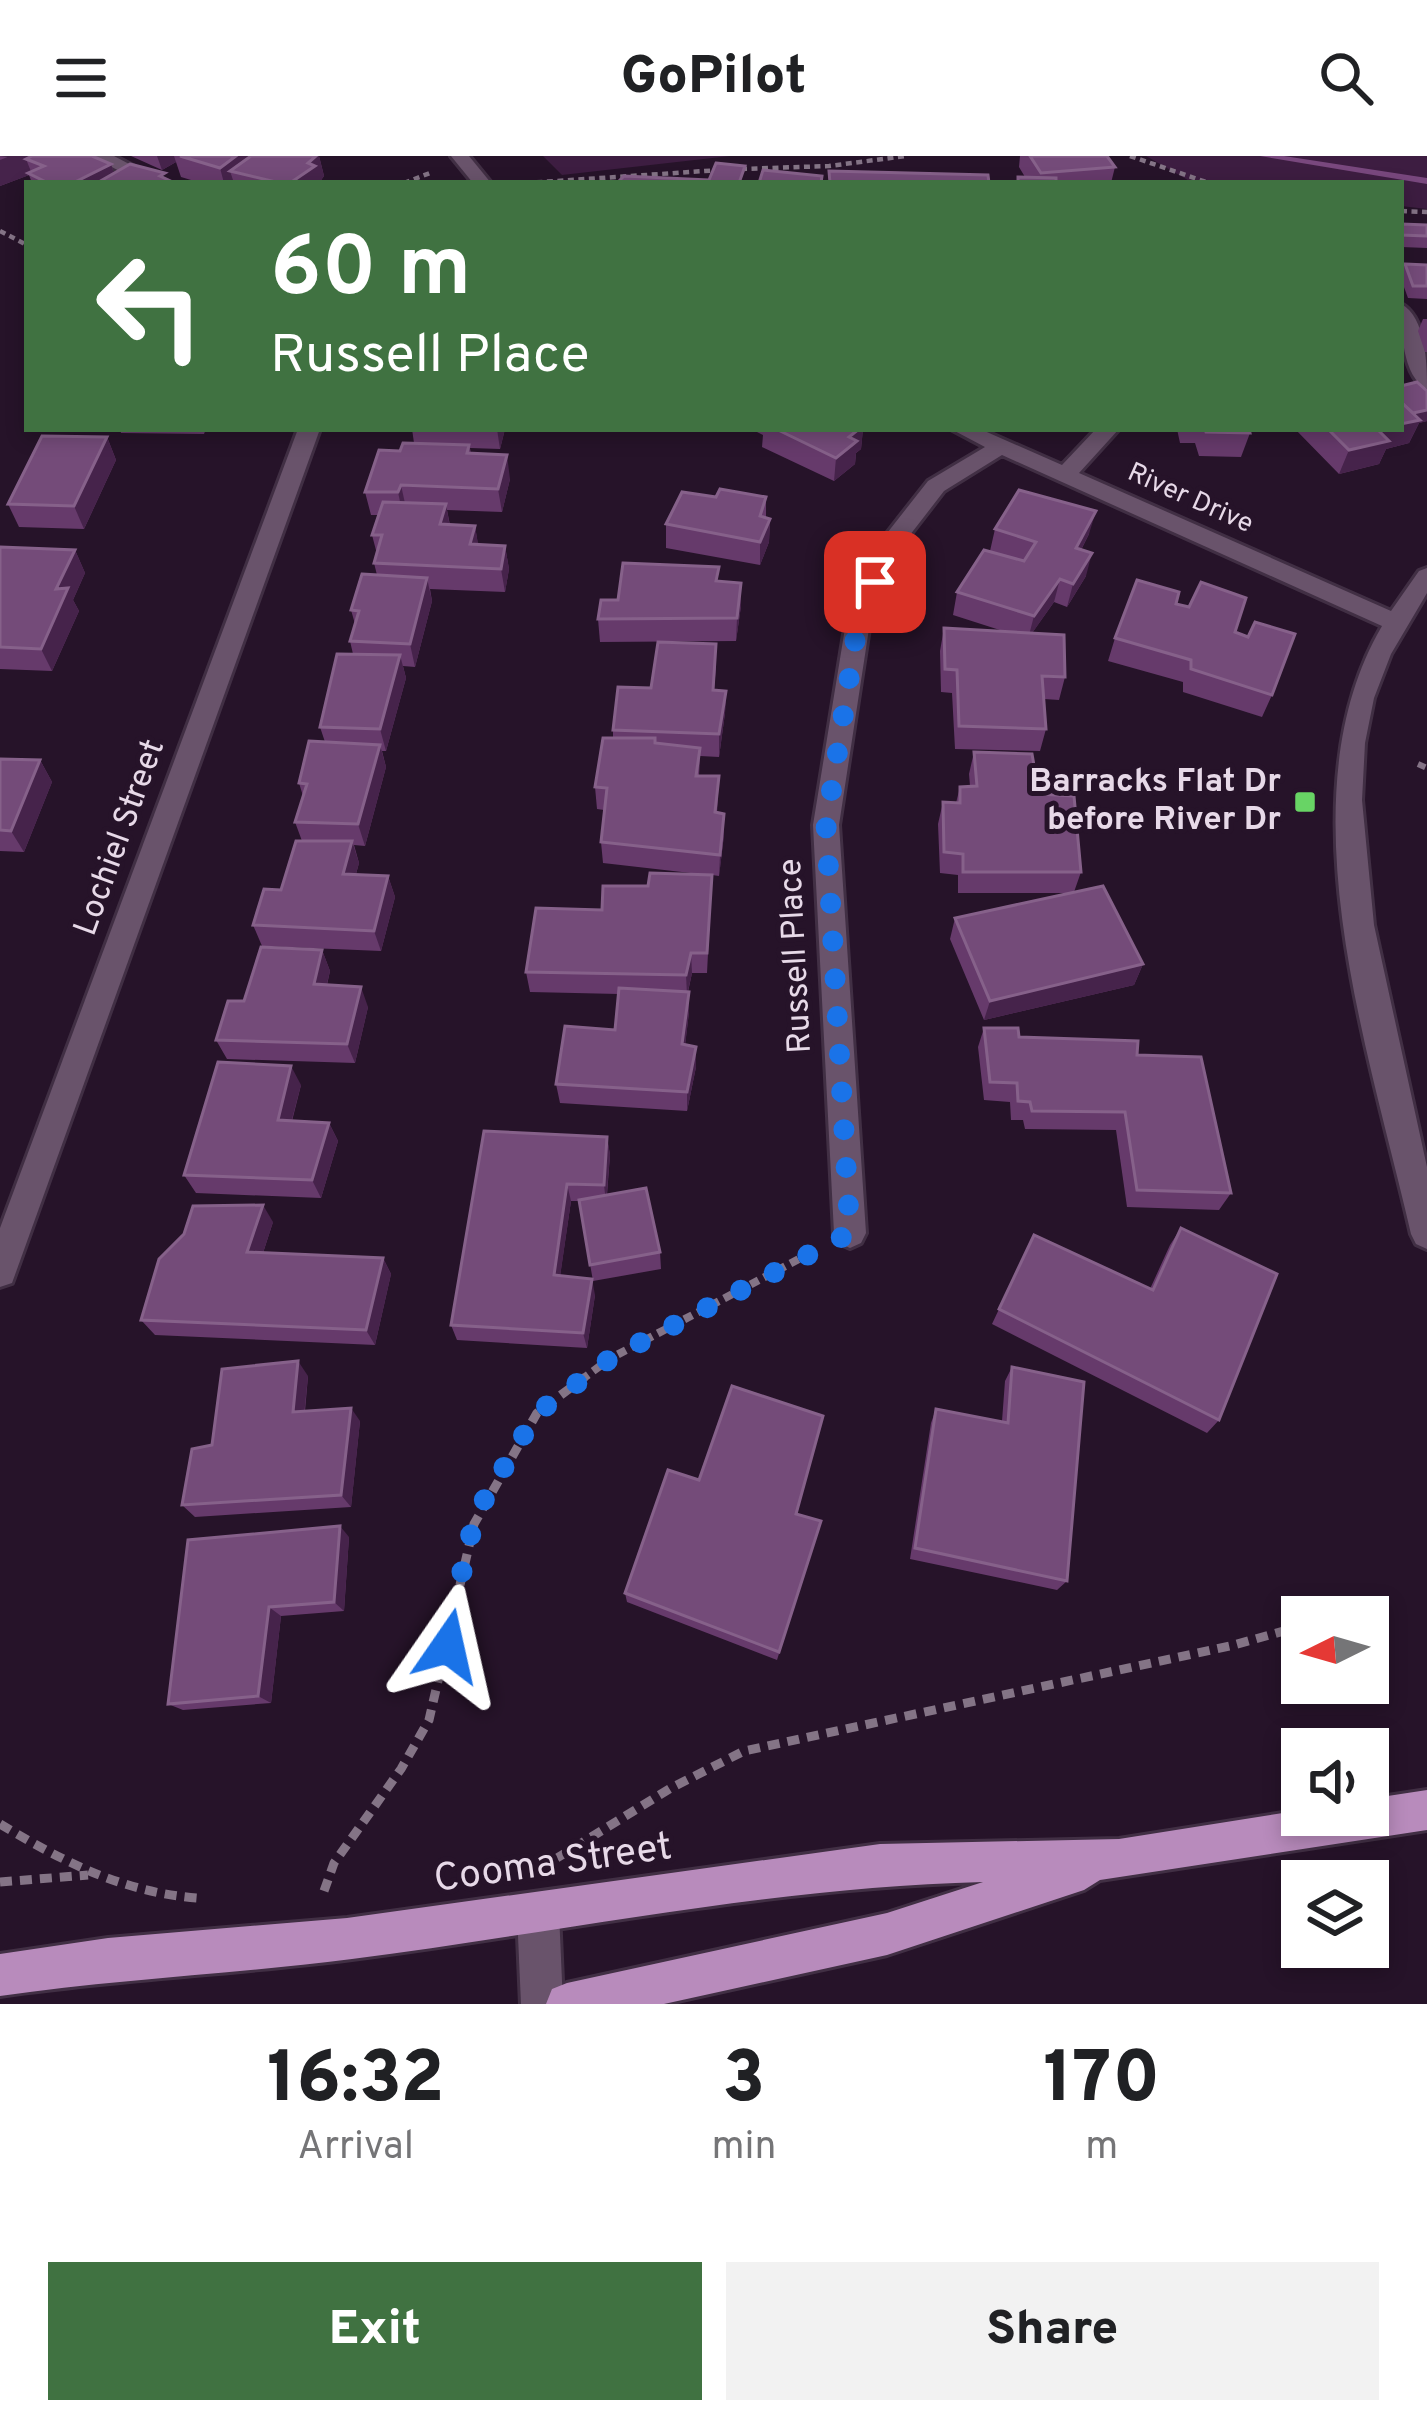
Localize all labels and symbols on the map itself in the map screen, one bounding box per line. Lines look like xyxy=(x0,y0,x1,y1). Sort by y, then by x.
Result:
street label: River Drive xyxy=(1122,456,1258,542)
pin xyxy=(824,531,926,633)
street label: Lochiel Street xyxy=(66,734,176,942)
place label: Barracks Flat Dr before River Dr xyxy=(1029,762,1281,842)
marker: Barracks Flat Dr before River Dr xyxy=(1292,789,1318,815)
street label: Russell Place xyxy=(771,857,823,1055)
position arrow xyxy=(385,1583,511,1709)
north arrow xyxy=(1281,1596,1389,1704)
street label: Cooma Street xyxy=(431,1824,675,1906)

